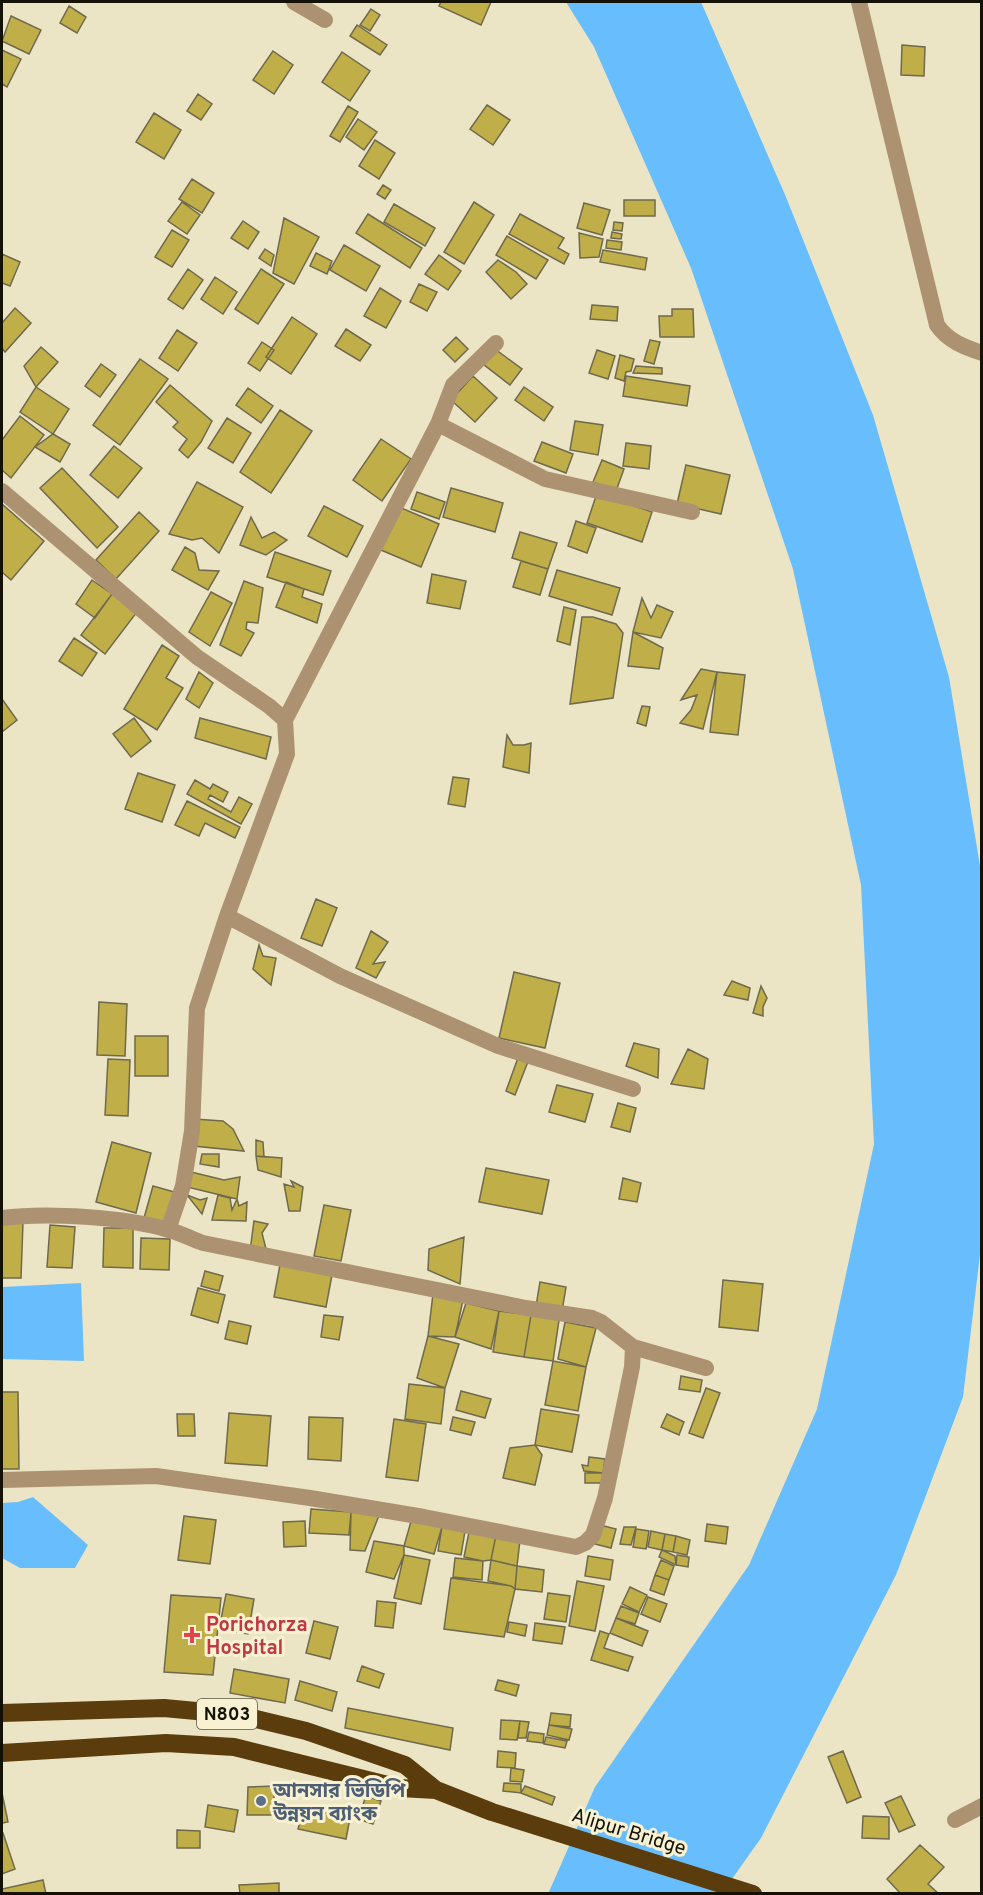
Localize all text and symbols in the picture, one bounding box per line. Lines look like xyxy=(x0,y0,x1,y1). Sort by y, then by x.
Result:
place label: Porichorza Hospital xyxy=(206,1613,308,1662)
marker: Porichorza Hospital xyxy=(183,1626,201,1644)
road number: N803 xyxy=(197,1699,257,1729)
place label: আনসার ভিডিপি উন্নয়ন ব্যাংক xyxy=(272,1778,406,1828)
marker: আনসার ভিডিপি উন্নয়ন ব্যাংক xyxy=(254,1794,268,1808)
street label: Alipur Bridge xyxy=(568,1803,689,1863)

